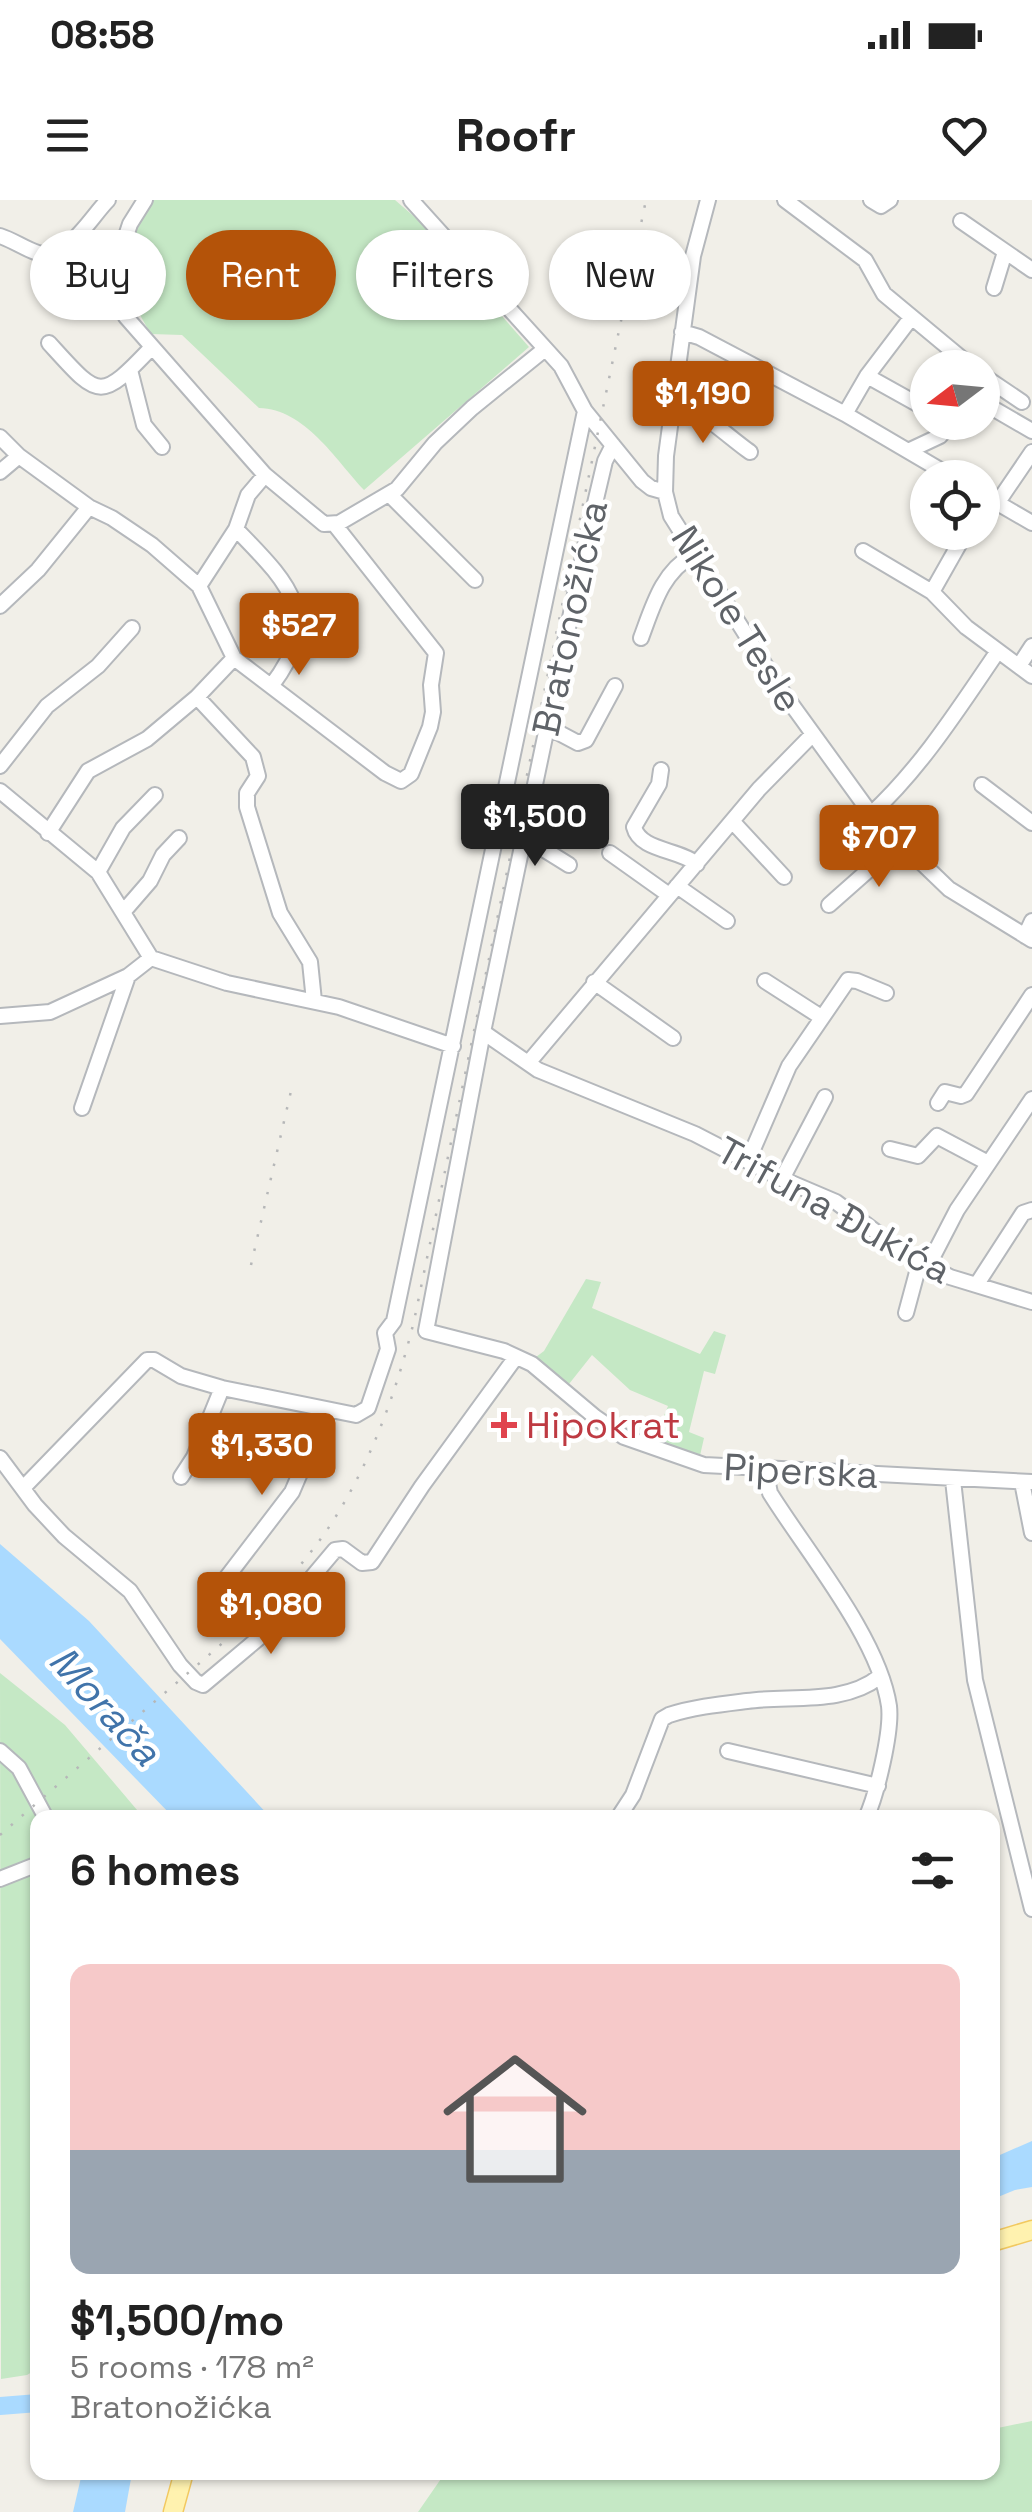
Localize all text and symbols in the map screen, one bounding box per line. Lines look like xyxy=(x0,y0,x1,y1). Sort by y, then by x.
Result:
text: 08:58 xyxy=(50,11,154,59)
text: Roofr xyxy=(456,107,576,164)
icon: menu xyxy=(40,108,95,163)
icon: heart xyxy=(937,108,992,163)
chip: Buy xyxy=(30,230,166,320)
chip: Rent xyxy=(186,230,336,320)
chip: Filters xyxy=(356,230,529,320)
chip: New xyxy=(549,230,691,320)
north arrow xyxy=(910,350,1000,440)
map controls xyxy=(910,350,1000,550)
pin: $1,190 xyxy=(622,361,784,446)
text: $1,190 xyxy=(655,373,751,413)
button: locate xyxy=(910,460,1000,550)
street label: Bratonožićka xyxy=(522,496,618,740)
street label: Nikole Tesle xyxy=(661,517,813,721)
pin: $527 xyxy=(240,593,358,678)
text: $527 xyxy=(262,605,336,645)
pin: $1,500 xyxy=(454,784,616,869)
text: $1,500 xyxy=(483,796,587,836)
pin: $707 xyxy=(820,805,938,890)
text: $707 xyxy=(842,817,916,857)
street label: Trifuna Đukića xyxy=(708,1126,960,1294)
place label: Hipokrat xyxy=(526,1401,680,1449)
marker: Hipokrat xyxy=(491,1412,517,1438)
pin: $1,330 xyxy=(181,1413,343,1498)
text: $1,330 xyxy=(211,1425,313,1465)
street label: Piperska xyxy=(722,1443,880,1499)
pin: $1,080 xyxy=(190,1572,352,1657)
text: $1,080 xyxy=(219,1584,323,1624)
water label: Morača xyxy=(38,1636,172,1777)
icon: filters xyxy=(905,1843,960,1898)
text: 6 homes xyxy=(70,1844,240,1897)
icon: home xyxy=(425,2029,605,2209)
text: $1,500/mo xyxy=(70,2294,284,2347)
text: 5 rooms · 178 m² xyxy=(70,2347,314,2387)
text: Bratonožićka xyxy=(70,2387,272,2427)

